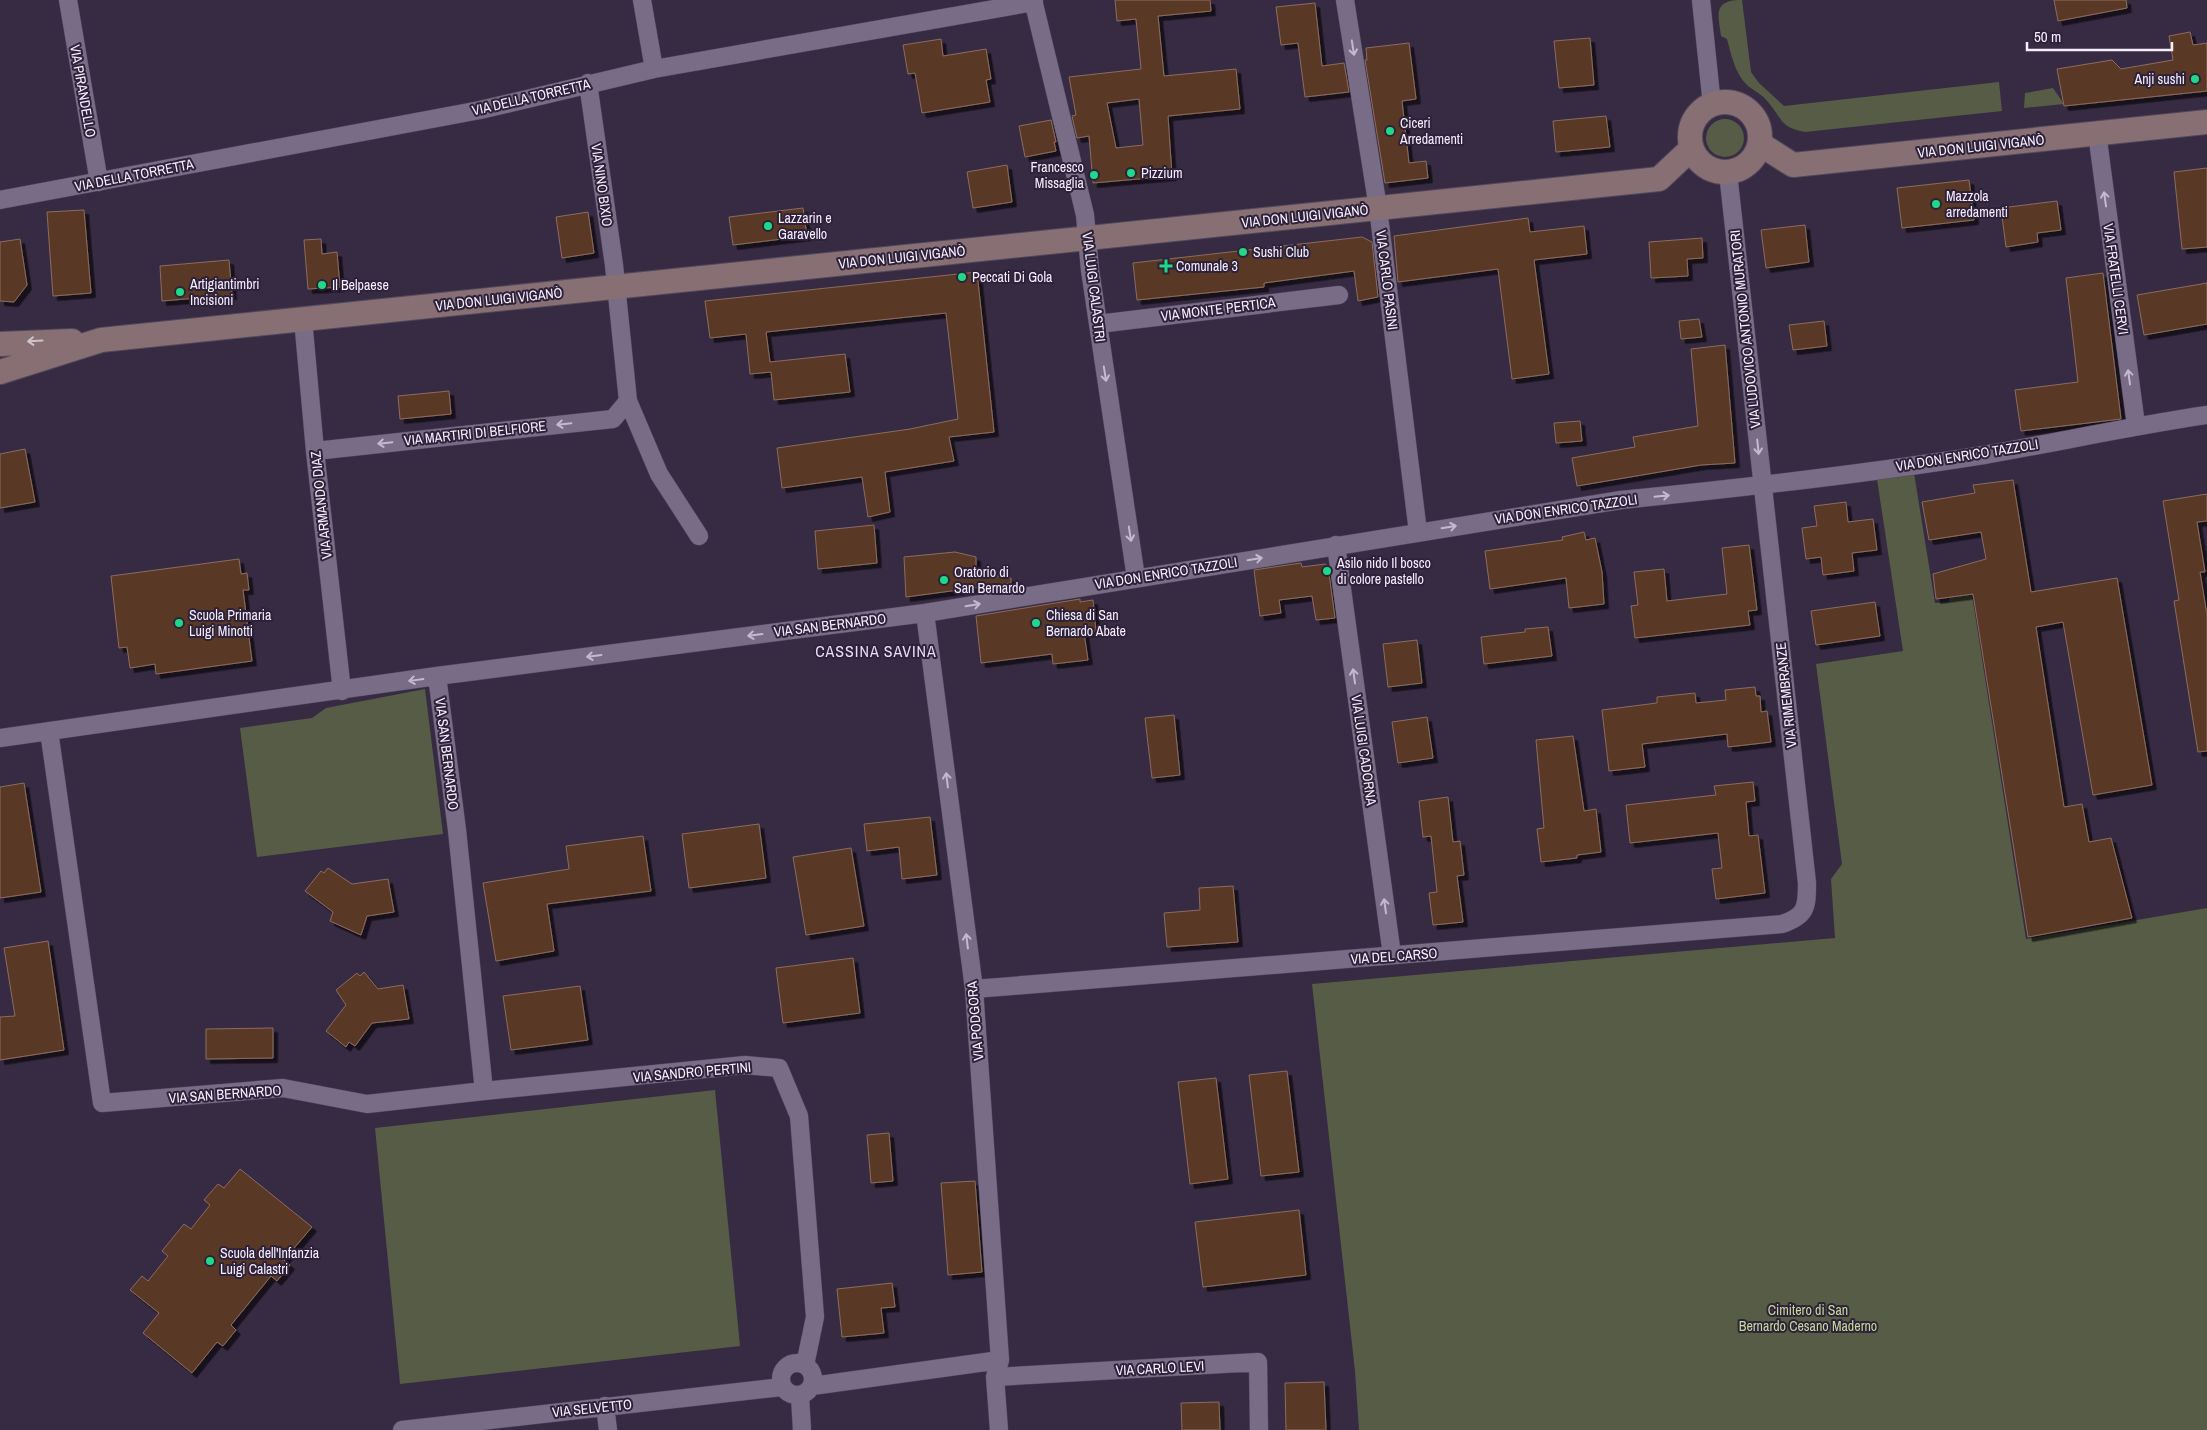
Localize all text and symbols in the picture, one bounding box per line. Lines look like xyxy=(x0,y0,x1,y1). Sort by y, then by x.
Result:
scale bar xyxy=(2027,20,2172,52)
text: 50 m xyxy=(2034,26,2061,47)
one-way arrow xyxy=(1348,40,1358,56)
street label: VIA PIRANDELLO xyxy=(66,43,100,139)
place label: Anji sushi xyxy=(2134,70,2185,88)
marker: Anji sushi xyxy=(2189,73,2201,85)
street label: VIA DELLA TORRETTA xyxy=(470,75,592,119)
place label: Ciceri Arredamenti xyxy=(1399,114,1463,148)
marker: Ciceri Arredamenti xyxy=(1384,125,1396,137)
street label: VIA DON LUIGI VIGANÒ xyxy=(1917,130,2045,162)
street label: VIA NINO BIXIO xyxy=(587,142,617,228)
street label: VIA DELLA TORRETTA xyxy=(73,155,195,195)
place label: Francesco Missaglia xyxy=(1030,158,1085,192)
place label: Pizzium xyxy=(1141,164,1182,182)
marker: Pizzium xyxy=(1125,167,1137,179)
marker: Francesco Missaglia xyxy=(1088,169,1100,181)
place label: Mazzola arredamenti xyxy=(1946,187,2008,221)
one-way arrow xyxy=(2100,191,2110,207)
marker: Mazzola arredamenti xyxy=(1930,198,1942,210)
street label: VIA DON LUIGI VIGANÒ xyxy=(1241,200,1369,232)
place label: Lazzarin e Garavello xyxy=(778,209,832,243)
marker: Lazzarin e Garavello xyxy=(762,220,774,232)
street label: VIA FRATELLI CERVI xyxy=(2099,222,2133,336)
street label: VIA CARLO PASINI xyxy=(1372,229,1402,331)
street label: VIA LUDOVICO ANTONIO MURATORI xyxy=(1726,229,1764,429)
street label: VIA LUIGI CALASTRI xyxy=(1078,231,1110,343)
street label: VIA DON LUIGI VIGANÒ xyxy=(838,241,966,273)
place label: Sushi Club xyxy=(1253,243,1309,261)
marker: Sushi Club xyxy=(1237,246,1249,258)
place label: Comunale 3 xyxy=(1176,257,1238,275)
marker: Comunale 3 xyxy=(1160,260,1172,272)
place label: Peccati Di Gola xyxy=(972,268,1053,286)
marker: Peccati Di Gola xyxy=(956,271,968,283)
place label: Artigiantimbri Incisioni xyxy=(189,275,260,309)
place label: Il Belpaese xyxy=(332,276,389,294)
marker: Il Belpaese xyxy=(316,279,328,291)
street label: VIA DON LUIGI VIGANÒ xyxy=(435,283,563,315)
marker: Artigiantimbri Incisioni xyxy=(174,286,186,298)
street label: VIA MONTE PERTICA xyxy=(1160,293,1277,325)
one-way arrow xyxy=(27,337,43,346)
one-way arrow xyxy=(1101,365,1111,381)
one-way arrow xyxy=(2124,369,2134,385)
street label: VIA MARTIRI DI BELFIORE xyxy=(403,417,547,449)
one-way arrow xyxy=(556,419,572,429)
street label: VIA DON ENRICO TAZZOLI xyxy=(1895,435,2039,475)
one-way arrow xyxy=(377,438,393,448)
one-way arrow xyxy=(1753,439,1763,455)
street label: VIA ARMANDO DIAZ xyxy=(306,450,336,560)
street label: VIA DON ENRICO TAZZOLI xyxy=(1494,490,1638,528)
one-way arrow xyxy=(1654,491,1670,501)
one-way arrow xyxy=(1441,521,1457,531)
one-way arrow xyxy=(1125,526,1135,542)
street label: VIA DON ENRICO TAZZOLI xyxy=(1094,553,1238,593)
one-way arrow xyxy=(1246,553,1262,563)
place label: Asilo nido Il bosco di colore pastello xyxy=(1336,554,1431,588)
place label: Oratorio di San Bernardo xyxy=(954,563,1025,597)
marker: Asilo nido Il bosco di colore pastello xyxy=(1321,565,1333,577)
marker: Oratorio di San Bernardo xyxy=(938,574,950,586)
one-way arrow xyxy=(965,599,981,609)
place label: Scuola Primaria Luigi Minotti xyxy=(189,606,272,640)
place label: Chiesa di San Bernardo Abate xyxy=(1046,606,1126,640)
street label: VIA SAN BERNARDO xyxy=(773,609,887,641)
marker: Scuola Primaria Luigi Minotti xyxy=(173,617,185,629)
marker: Chiesa di San Bernardo Abate xyxy=(1030,617,1042,629)
one-way arrow xyxy=(748,630,764,640)
district label: CASSINA SAVINA xyxy=(815,640,937,662)
street label: VIA RIMEMBRANZE xyxy=(1772,641,1800,749)
one-way arrow xyxy=(587,651,603,661)
one-way arrow xyxy=(1349,668,1359,684)
one-way arrow xyxy=(408,675,424,685)
street label: VIA LUIGI CADORNA xyxy=(1347,693,1381,807)
street label: VIA SAN BERNARDO xyxy=(431,697,463,811)
one-way arrow xyxy=(942,772,952,788)
one-way arrow xyxy=(1380,899,1390,915)
one-way arrow xyxy=(962,933,972,949)
street label: VIA DEL CARSO xyxy=(1350,944,1438,968)
street label: VIA PODGORA xyxy=(963,980,987,1062)
street label: VIA SANDRO PERTINI xyxy=(632,1058,752,1086)
street label: VIA SAN BERNARDO xyxy=(168,1081,282,1107)
place label: Scuola dell'Infanzia Luigi Calastri xyxy=(220,1244,320,1278)
marker: Scuola dell'Infanzia Luigi Calastri xyxy=(204,1255,216,1267)
park label: Cimitero di San Bernardo Cesano Maderno xyxy=(1739,1301,1877,1335)
street label: VIA CARLO LEVI xyxy=(1115,1357,1205,1379)
street label: VIA SELVETTO xyxy=(551,1395,633,1421)

